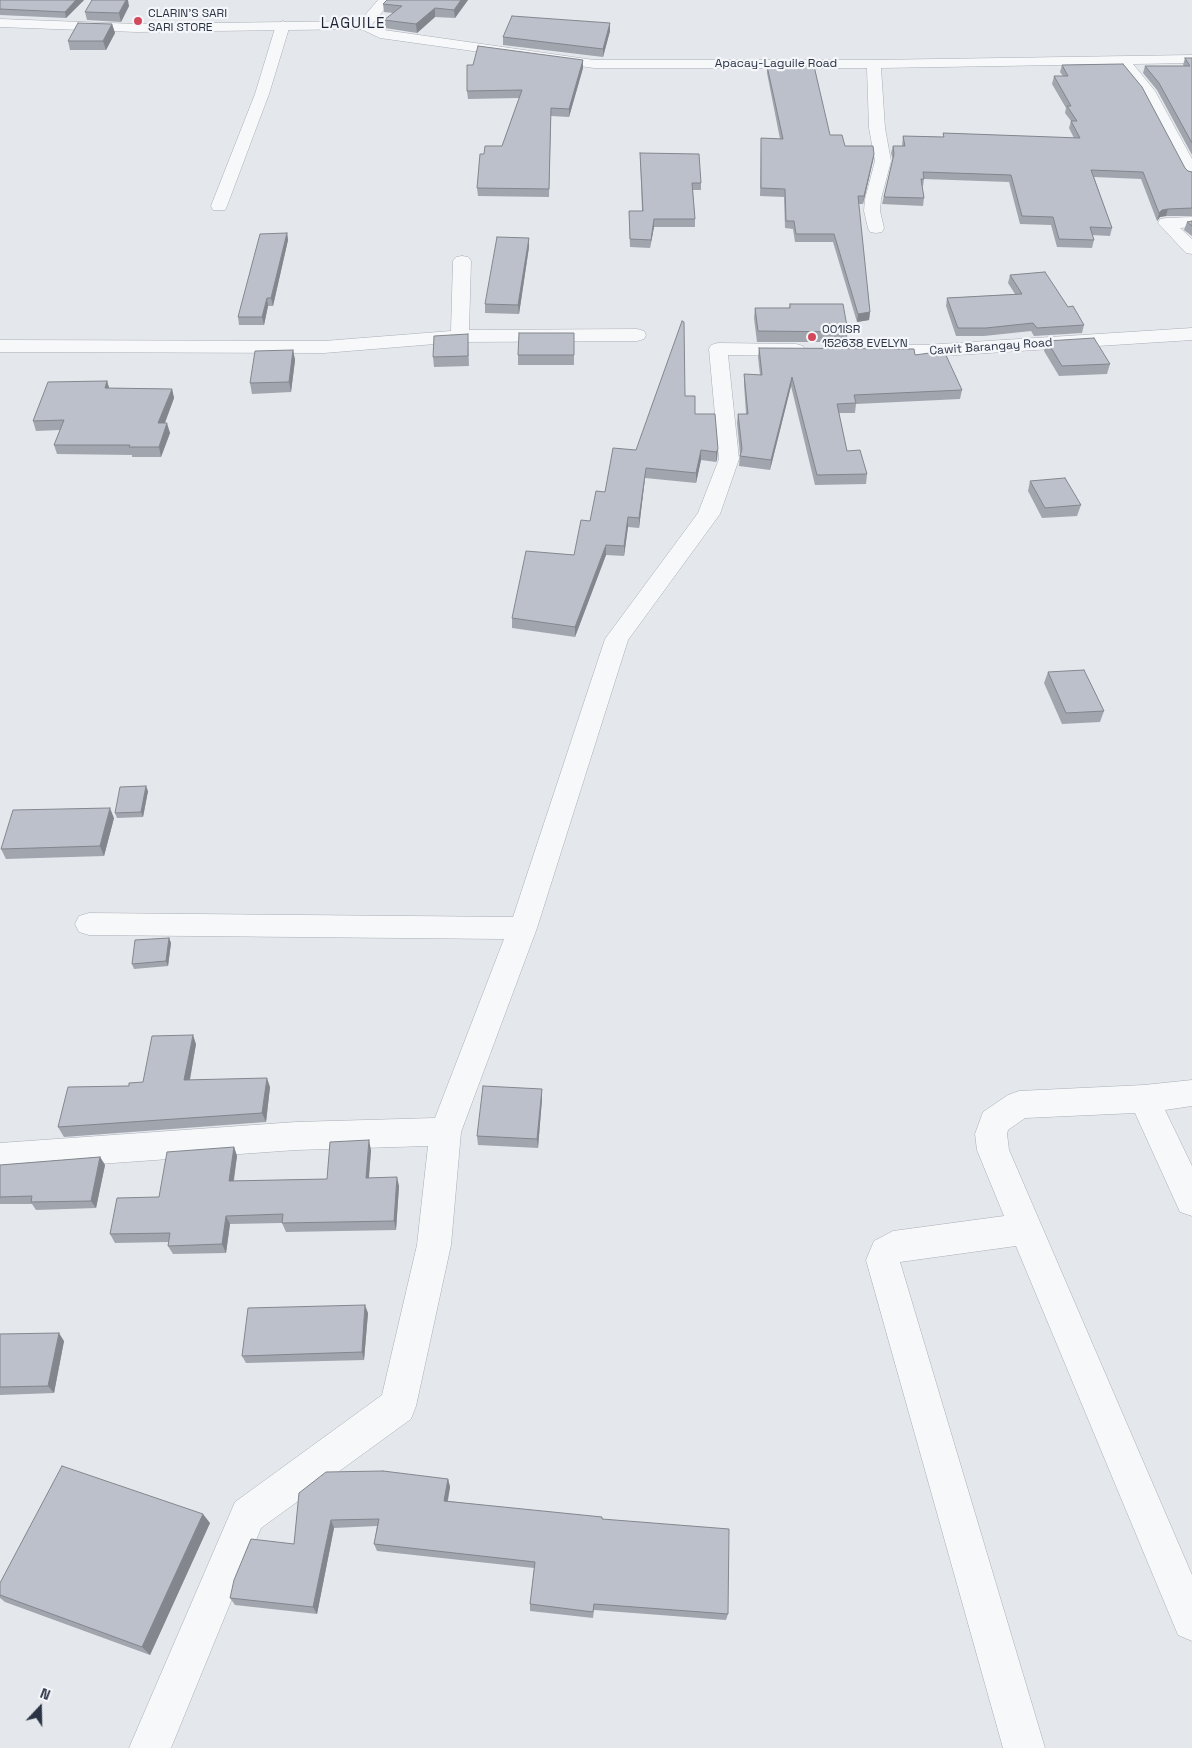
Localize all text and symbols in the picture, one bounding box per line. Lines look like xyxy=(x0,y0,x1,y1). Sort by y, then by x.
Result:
place label: CLARIN'S SARI SARI STORE xyxy=(148,7,227,35)
marker: CLARIN'S SARI SARI STORE xyxy=(132,15,144,27)
district label: LAGUILE xyxy=(320,15,386,33)
street label: Apacay-Laguile Road xyxy=(715,57,837,71)
place label: 001ISR 152638 EVELYN xyxy=(822,323,908,351)
marker: 001ISR 152638 EVELYN xyxy=(806,331,818,343)
street label: Cawit Barangay Road xyxy=(929,336,1053,358)
north arrow xyxy=(15,1683,65,1733)
text: N xyxy=(38,1684,53,1704)

